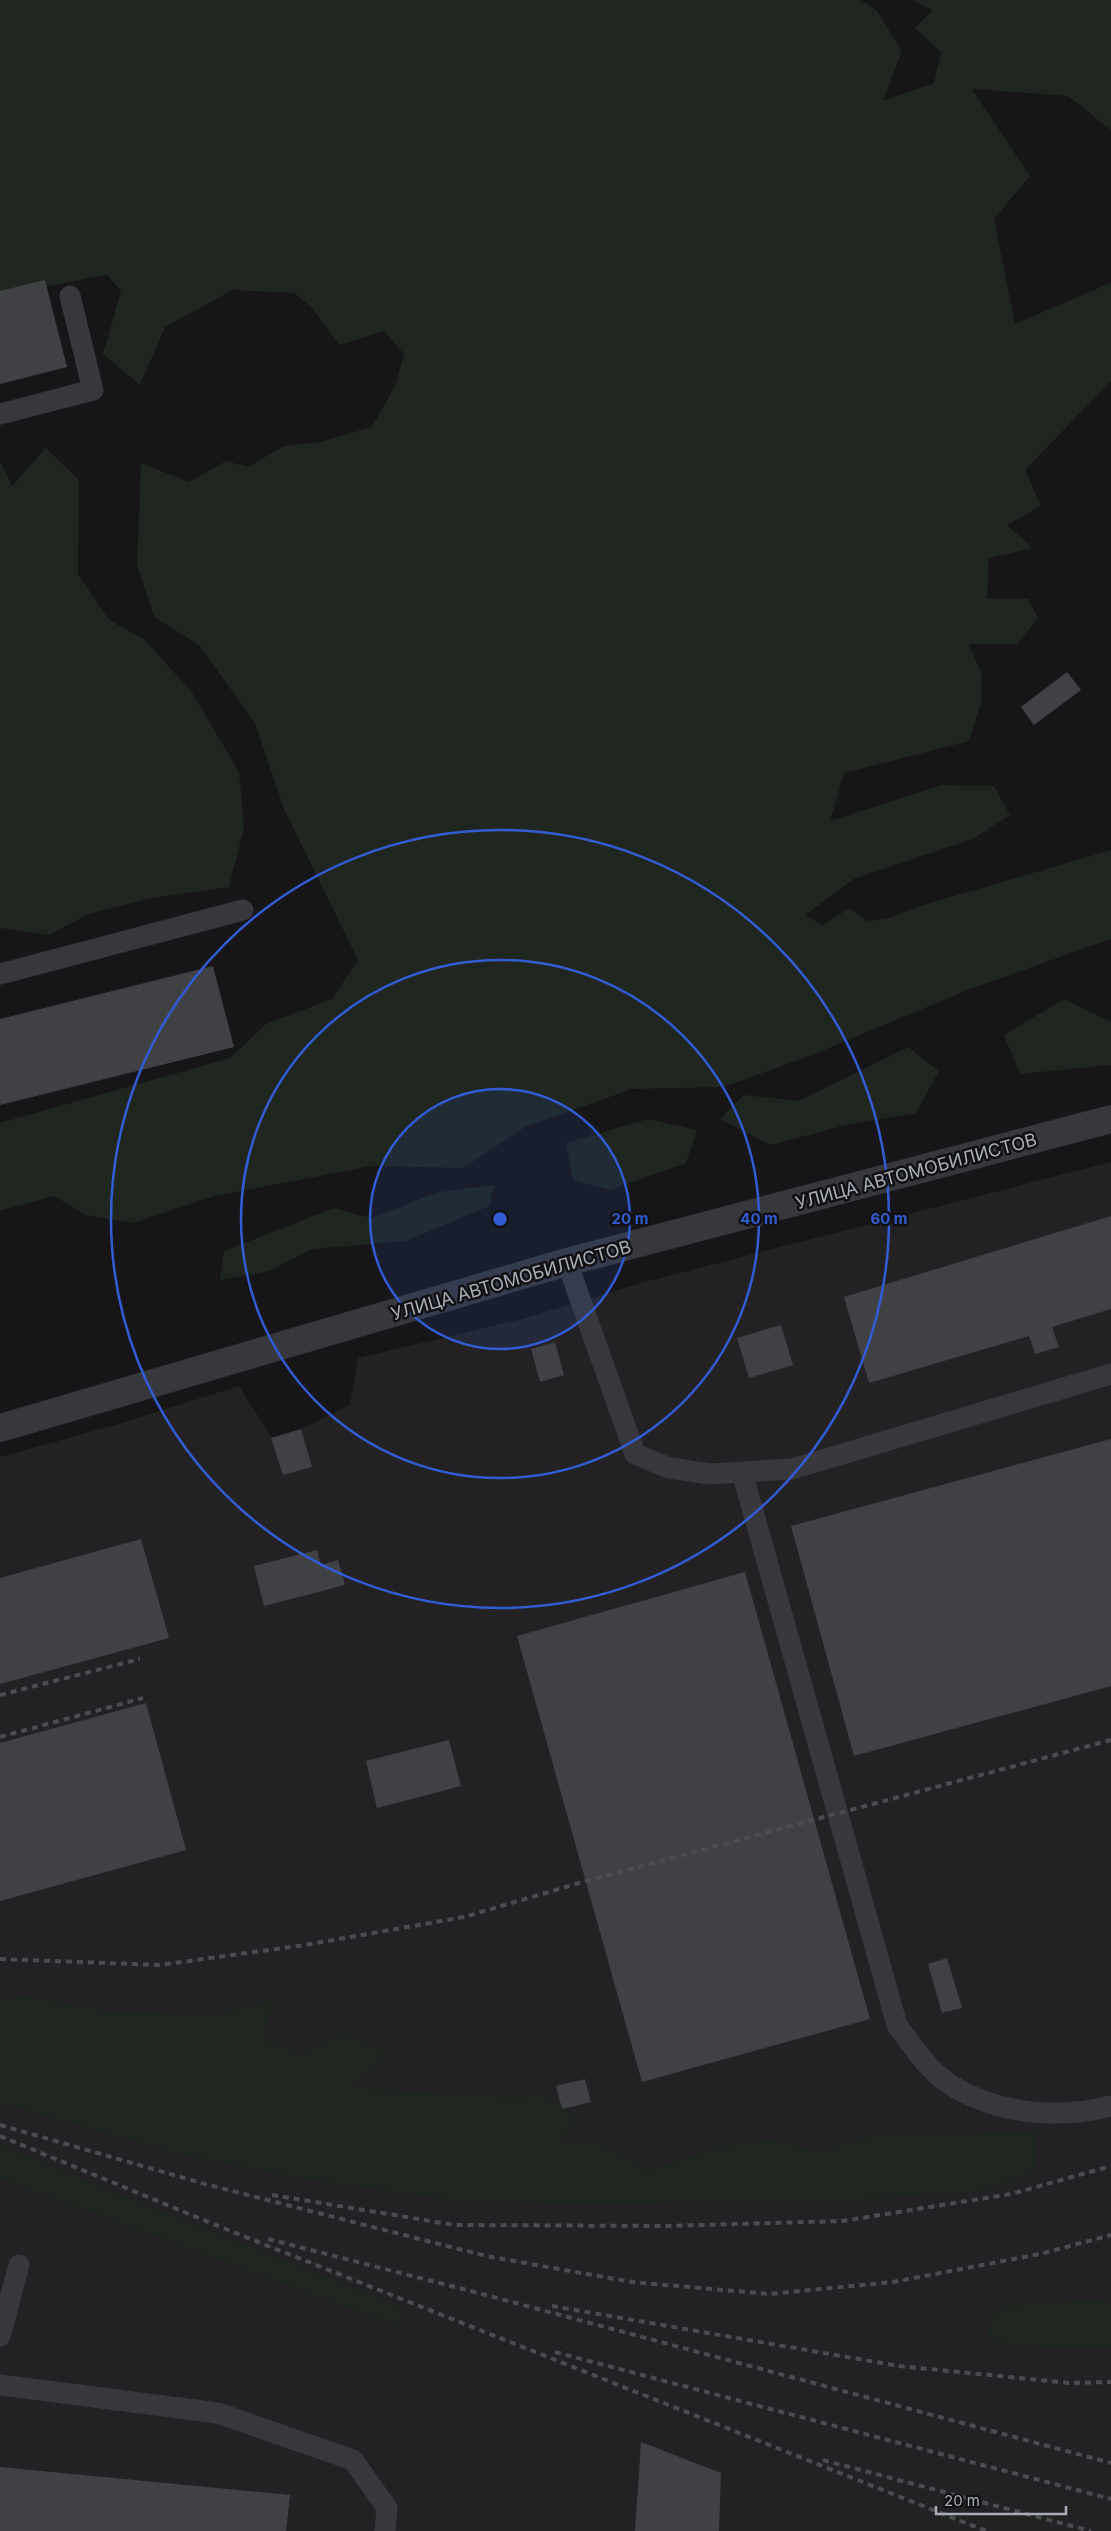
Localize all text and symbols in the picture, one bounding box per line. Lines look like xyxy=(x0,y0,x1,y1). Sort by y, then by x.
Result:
street label: УЛИЦА АВТОМОБИЛИСТОВ xyxy=(793,1129,1039,1213)
text: 20 m xyxy=(612,1209,648,1228)
text: 40 m xyxy=(740,1209,778,1228)
text: 60 m xyxy=(870,1209,908,1228)
centre of rings xyxy=(491,1210,509,1228)
street label: УЛИЦА АВТОМОБИЛИСТОВ xyxy=(389,1236,633,1324)
scale bar xyxy=(936,2484,1066,2516)
text: 20 m xyxy=(944,2491,980,2510)

